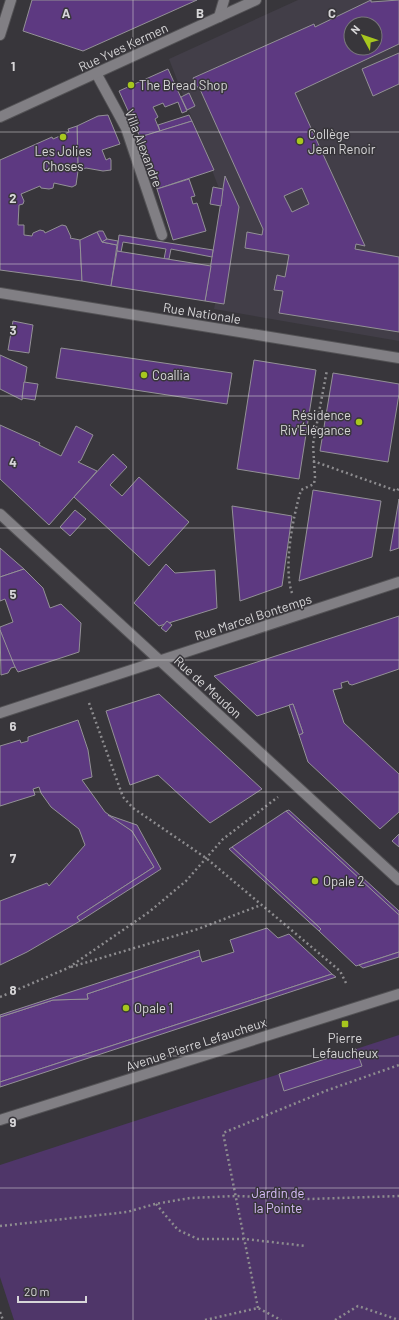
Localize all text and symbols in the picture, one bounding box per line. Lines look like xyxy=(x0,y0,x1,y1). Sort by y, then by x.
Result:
text: A xyxy=(62,5,71,21)
text: B xyxy=(196,5,204,21)
text: C xyxy=(328,5,336,21)
north arrow xyxy=(343,16,383,56)
street label: Rue Yves Kermen xyxy=(76,19,170,75)
text: N xyxy=(348,22,362,36)
text: 1 xyxy=(11,58,15,74)
place label: The Bread Shop xyxy=(139,77,228,93)
marker: The Bread Shop xyxy=(126,80,136,90)
street label: Villa Alexandre xyxy=(122,107,166,189)
place label: Collège Jean Renoir xyxy=(308,126,376,157)
marker: Les Jolies Choses xyxy=(58,132,68,142)
marker: Collège Jean Renoir xyxy=(295,136,305,146)
place label: Les Jolies Choses xyxy=(34,143,92,174)
text: 2 xyxy=(9,190,17,206)
street label: Rue Nationale xyxy=(162,299,242,327)
text: 3 xyxy=(9,322,17,338)
place label: Coallia xyxy=(152,367,190,383)
marker: Coallia xyxy=(139,370,149,380)
place label: Résidence Riv'Élégance xyxy=(280,407,351,438)
marker: Résidence Riv'Élégance xyxy=(354,417,364,427)
text: 4 xyxy=(9,454,17,470)
text: 5 xyxy=(9,586,17,602)
street label: Rue Marcel Bontemps xyxy=(192,591,314,643)
street label: Rue de Meudon xyxy=(171,652,245,722)
text: 6 xyxy=(10,718,17,734)
text: 7 xyxy=(10,850,17,866)
place label: Opale 2 xyxy=(323,873,364,889)
marker: Opale 2 xyxy=(310,876,320,886)
text: 8 xyxy=(9,982,17,998)
place label: Opale 1 xyxy=(134,1000,173,1016)
marker: Opale 1 xyxy=(121,1003,131,1013)
street label: Avenue Pierre Lefaucheux xyxy=(124,1014,268,1074)
marker: Pierre Lefaucheux xyxy=(340,1019,350,1029)
place label: Pierre Lefaucheux xyxy=(312,1030,378,1061)
text: 9 xyxy=(10,1114,17,1130)
park label: Jardin de la Pointe xyxy=(252,1185,304,1216)
scale bar xyxy=(18,1278,86,1304)
text: 20 m xyxy=(24,1284,50,1298)

